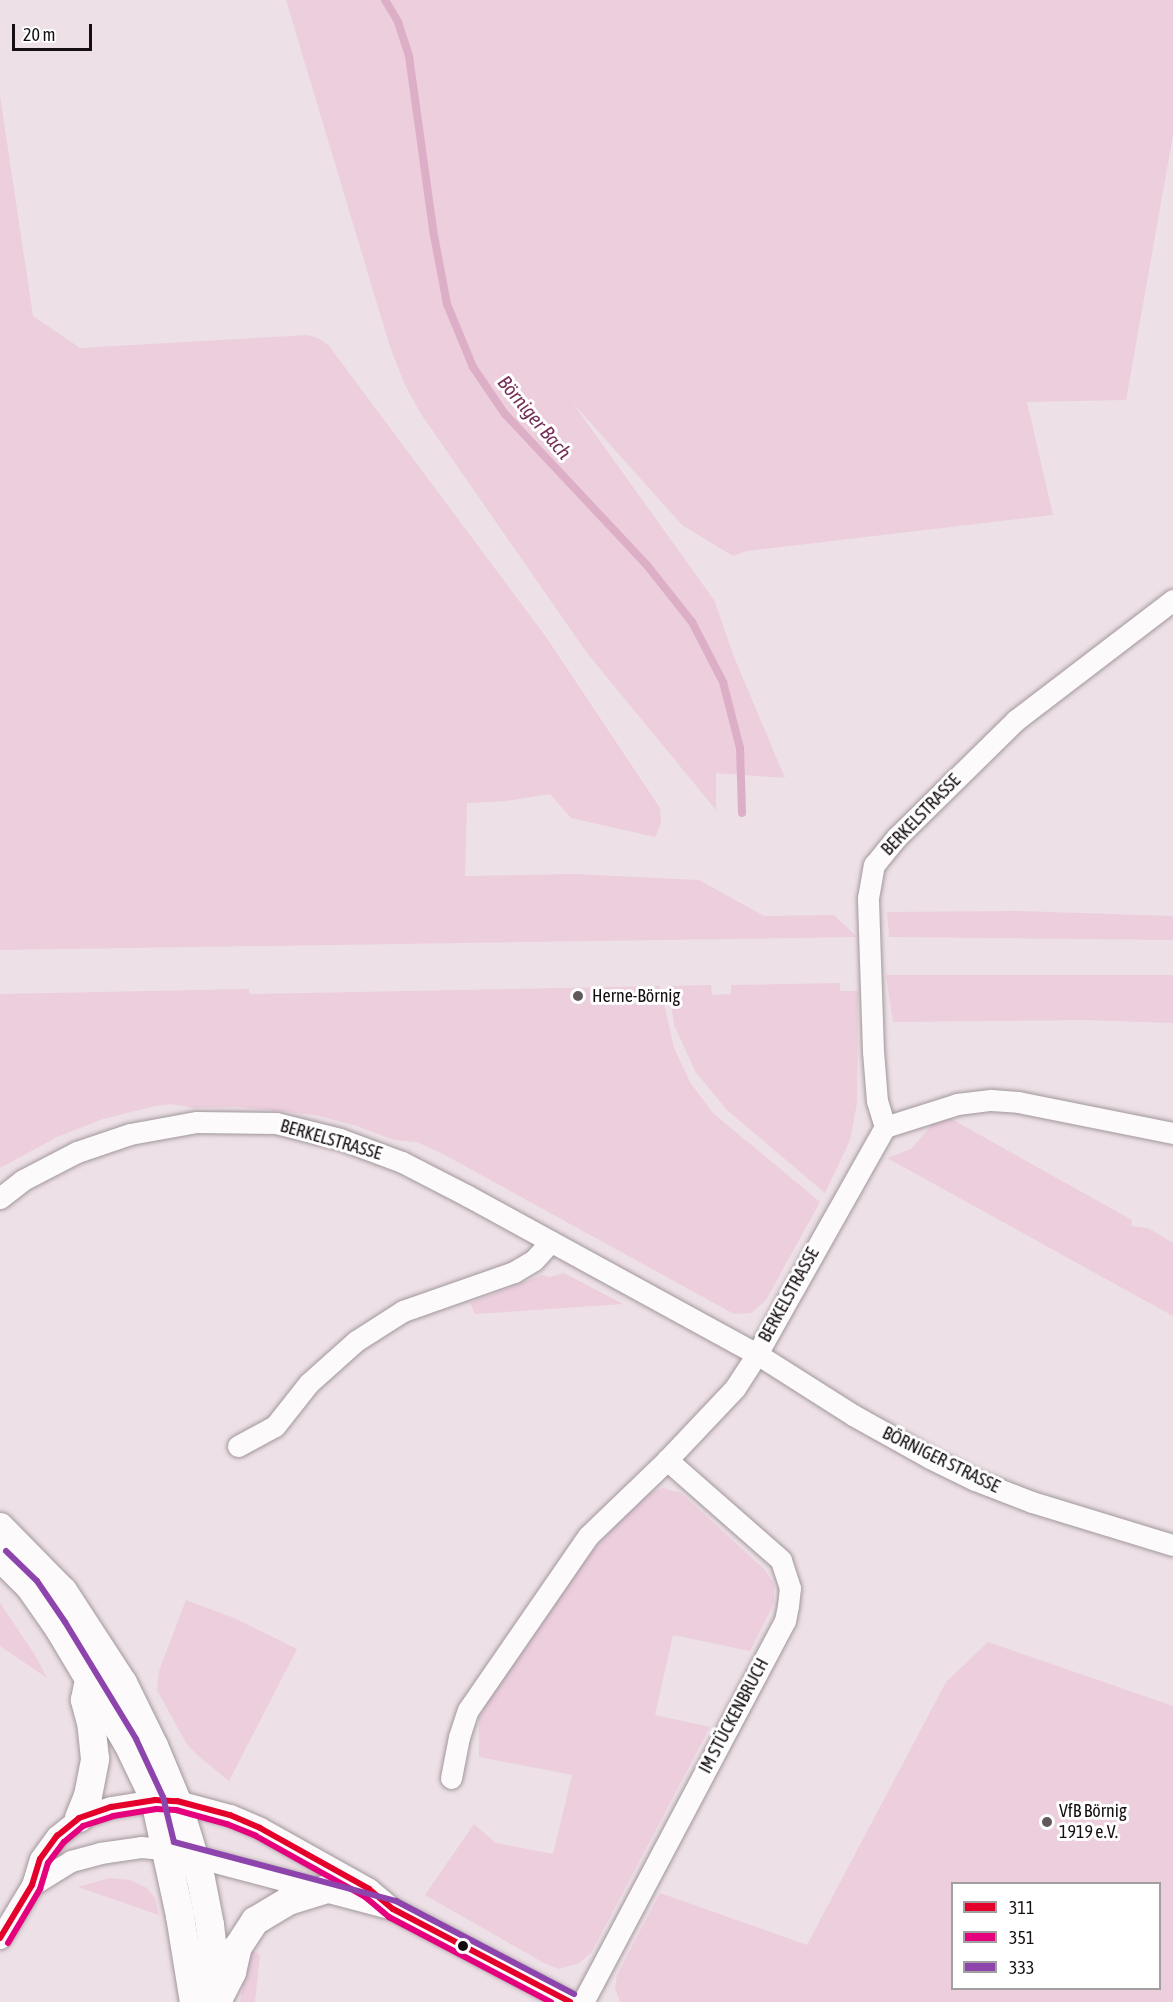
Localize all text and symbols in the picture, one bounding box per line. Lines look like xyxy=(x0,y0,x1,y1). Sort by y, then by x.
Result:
scale bar xyxy=(15,12,94,50)
text: 20 m xyxy=(23,24,55,45)
water label: Börniger Bach xyxy=(493,370,577,464)
street label: BERKELSTRASSE xyxy=(877,770,965,860)
place label: Herne-Börnig xyxy=(592,985,680,1007)
marker: Herne-Börnig xyxy=(569,987,587,1005)
street label: BERKELSTRASSE xyxy=(278,1115,384,1165)
street label: BERKELSTRASSE xyxy=(754,1244,824,1346)
street label: BÖRNIGER STRASSE xyxy=(879,1422,1003,1498)
street label: IM STÜCKENBRUCH xyxy=(695,1655,773,1777)
place label: VfB Börnig 1919 e.V. xyxy=(1059,1801,1127,1844)
marker: VfB Börnig 1919 e.V. xyxy=(1040,1815,1054,1829)
legend xyxy=(951,1882,1161,1990)
text: 311 xyxy=(1009,1897,1034,1918)
text: 351 xyxy=(1009,1927,1034,1948)
unlabelled marker xyxy=(457,1940,469,1952)
text: 333 xyxy=(1009,1957,1034,1978)

